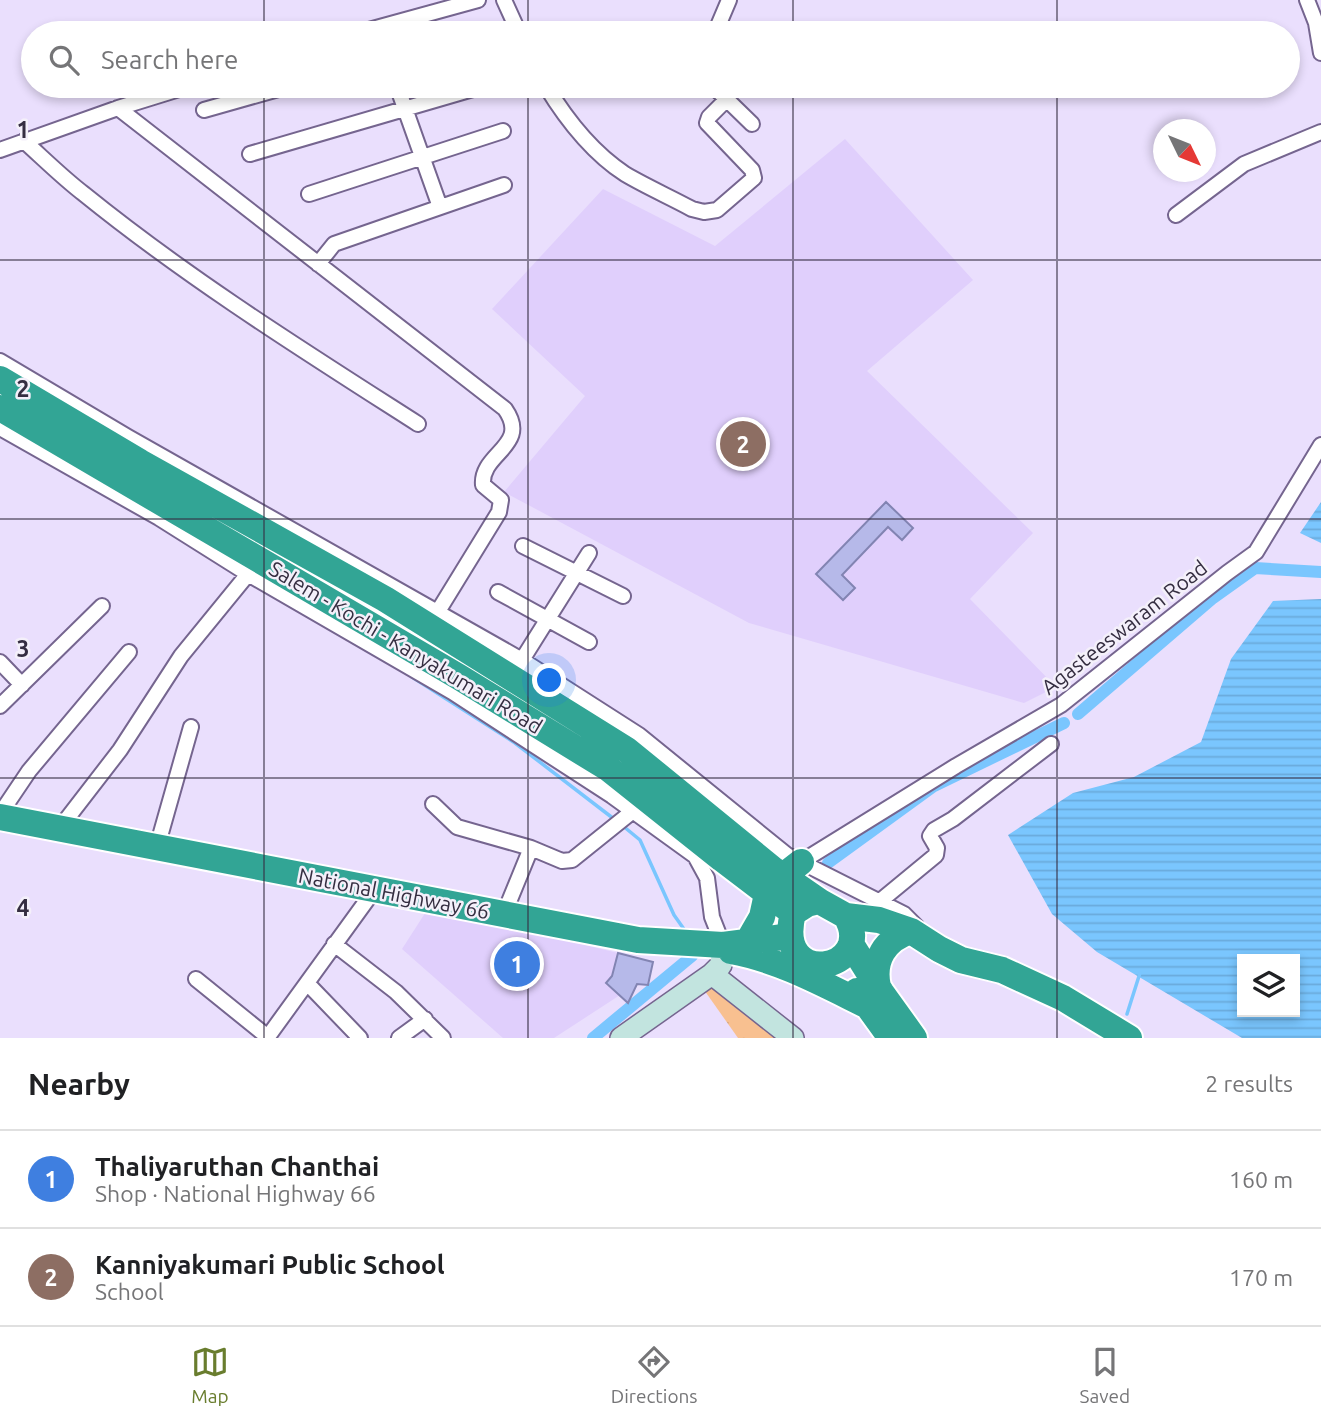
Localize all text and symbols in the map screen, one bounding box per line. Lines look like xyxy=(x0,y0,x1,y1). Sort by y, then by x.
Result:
search box xyxy=(21,21,1300,98)
icon: search xyxy=(45,41,83,79)
text: Search here xyxy=(101,45,238,74)
text: 1 xyxy=(17,117,29,142)
north arrow xyxy=(1153,119,1216,182)
text: 2 xyxy=(17,376,29,401)
pin: 2 xyxy=(720,418,766,470)
street label: Agasteeswaram Road xyxy=(1037,555,1211,699)
street label: Salem - Kochi - Kanyakumari Road xyxy=(265,556,547,738)
text: 3 xyxy=(17,636,29,661)
your location xyxy=(532,663,566,697)
street label: National Highway 66 xyxy=(297,863,491,923)
text: 4 xyxy=(17,895,30,920)
pin: 1 xyxy=(494,938,540,990)
map controls xyxy=(1237,954,1300,1017)
button: layers xyxy=(1237,954,1300,1017)
text: Nearby xyxy=(28,1067,130,1101)
text: 2 results xyxy=(1205,1071,1293,1096)
text: Thaliyaruthan Chanthai xyxy=(95,1152,379,1181)
text: 1 xyxy=(45,1167,57,1192)
text: 160 m xyxy=(1229,1167,1293,1192)
text: Shop · National Highway 66 xyxy=(95,1181,376,1206)
text: Kanniyakumari Public School xyxy=(95,1250,445,1279)
text: 2 xyxy=(45,1265,57,1290)
text: 170 m xyxy=(1229,1265,1293,1290)
text: School xyxy=(95,1279,164,1304)
tab: Map xyxy=(191,1343,229,1407)
tab: Directions xyxy=(611,1343,698,1407)
tab: Saved xyxy=(1079,1343,1130,1407)

